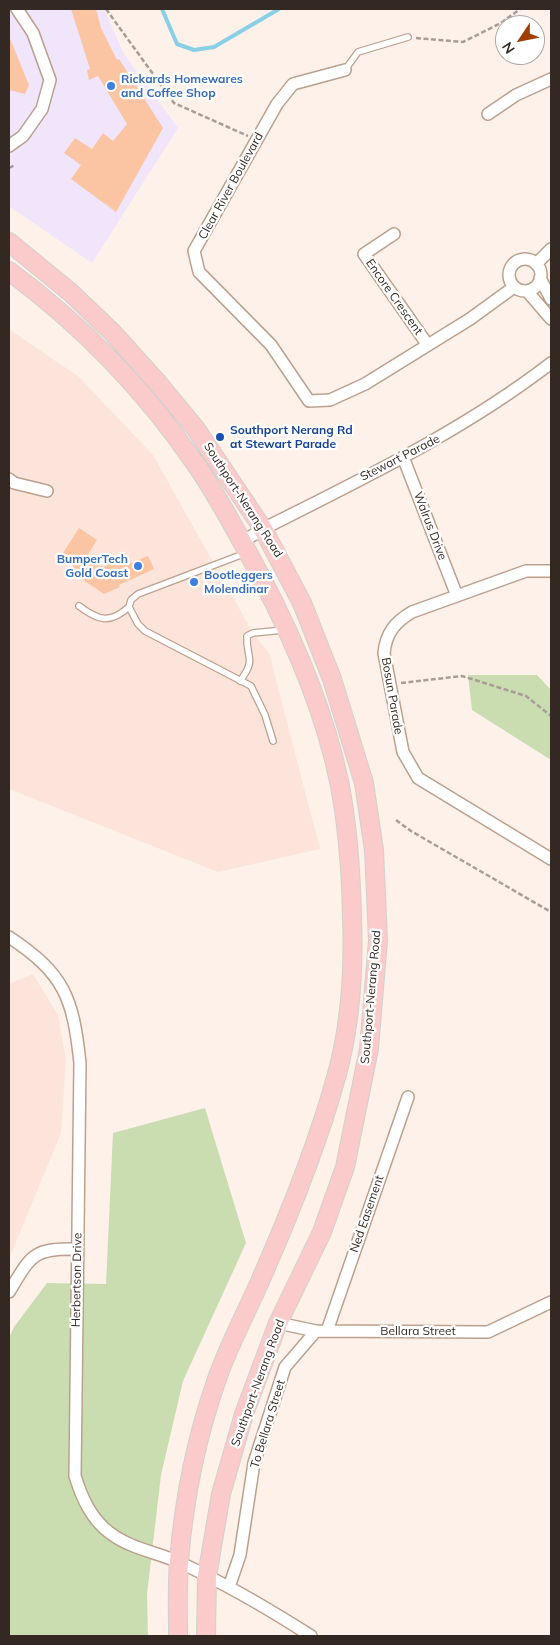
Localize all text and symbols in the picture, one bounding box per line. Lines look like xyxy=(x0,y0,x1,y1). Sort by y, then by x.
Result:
north arrow xyxy=(495,15,545,65)
text: N xyxy=(498,38,519,57)
place label: Rickards Homewares and Coffee Shop xyxy=(121,72,243,100)
marker: Rickards Homewares and Coffee Shop xyxy=(105,80,117,92)
street label: Clear River Boulevard xyxy=(196,130,266,242)
street label: Encore Crescent xyxy=(363,256,425,338)
place label: Southport Nerang Rd at Stewart Parade xyxy=(230,423,353,451)
marker: Southport Nerang Rd at Stewart Parade xyxy=(214,431,226,443)
street label: Stewart Parade xyxy=(358,432,442,484)
street label: Southport-Nerang Road xyxy=(200,440,286,560)
street label: Walrus Drive xyxy=(410,490,450,562)
place label: BumperTech Gold Coast xyxy=(57,552,128,580)
marker: BumperTech Gold Coast xyxy=(132,560,144,572)
place label: Bootleggers Molendinar xyxy=(204,568,273,596)
marker: Bootleggers Molendinar xyxy=(188,576,200,588)
street label: Bosun Parade xyxy=(378,656,406,736)
street label: Southport-Nerang Road xyxy=(358,930,384,1064)
street label: Ned Easement xyxy=(347,1173,387,1255)
street label: Herbertson Drive xyxy=(69,1233,85,1327)
street label: Southport-Nerang Road xyxy=(228,1317,288,1449)
street label: Bellara Street xyxy=(380,1324,456,1338)
street label: To Bellara Street xyxy=(248,1378,288,1470)

